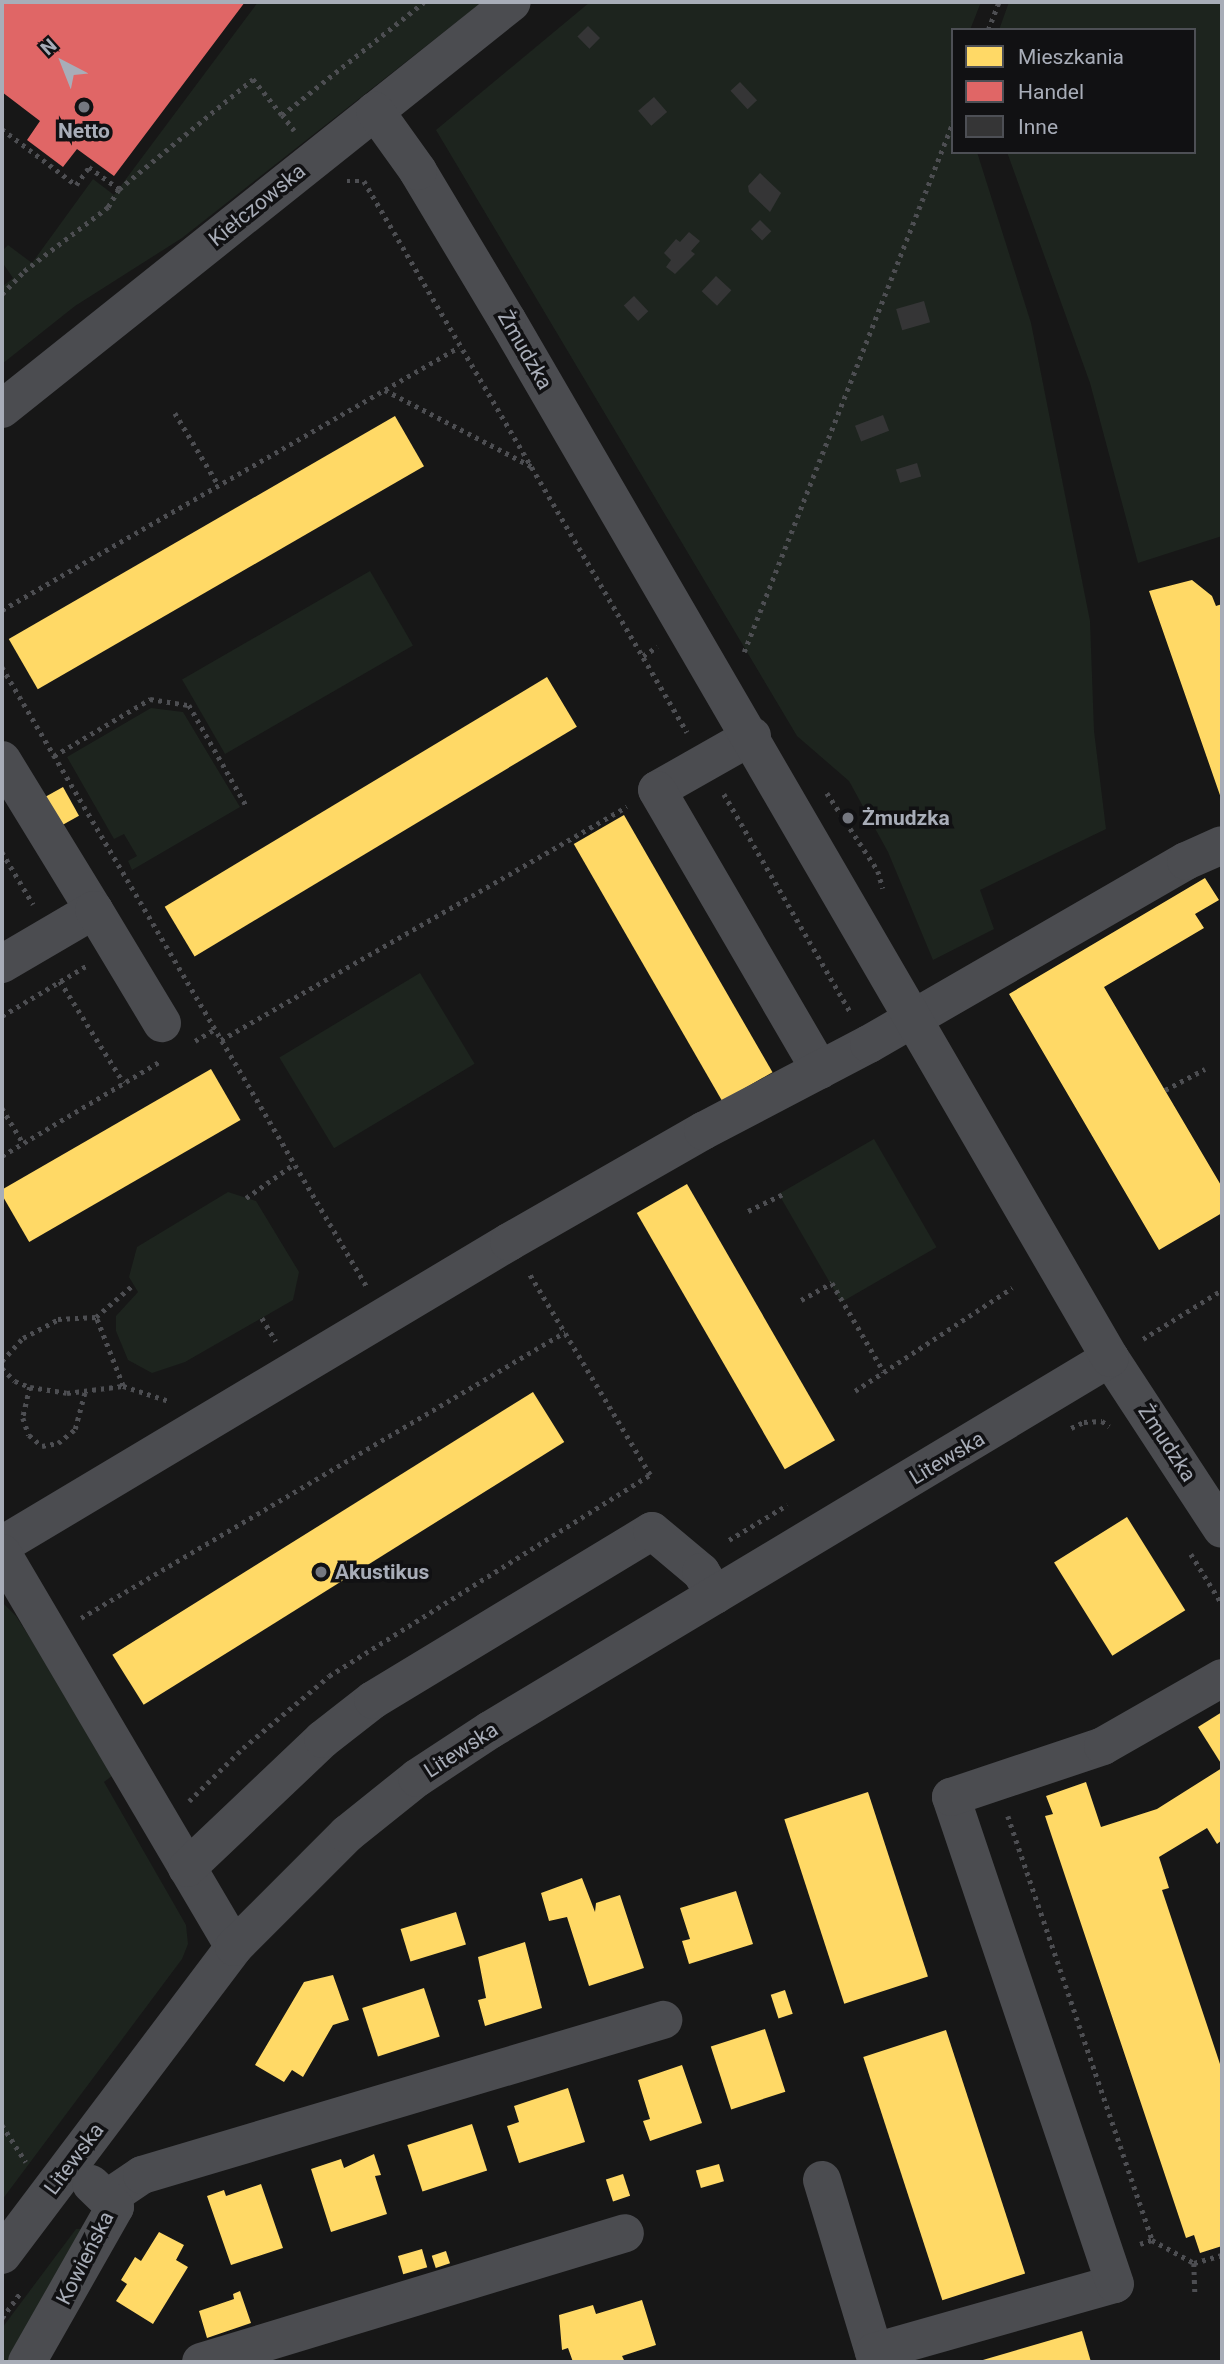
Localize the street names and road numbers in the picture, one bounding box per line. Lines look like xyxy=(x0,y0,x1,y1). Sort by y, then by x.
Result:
street label: Kiełczowska xyxy=(204,158,310,252)
street label: Żmudzka xyxy=(492,306,558,394)
street label: Żmudzka xyxy=(1133,1400,1201,1486)
street label: Litewska xyxy=(905,1426,989,1490)
street label: Litewska xyxy=(419,1717,503,1783)
street label: Litewska xyxy=(39,2118,109,2200)
street label: Kowieńska xyxy=(51,2207,119,2309)

